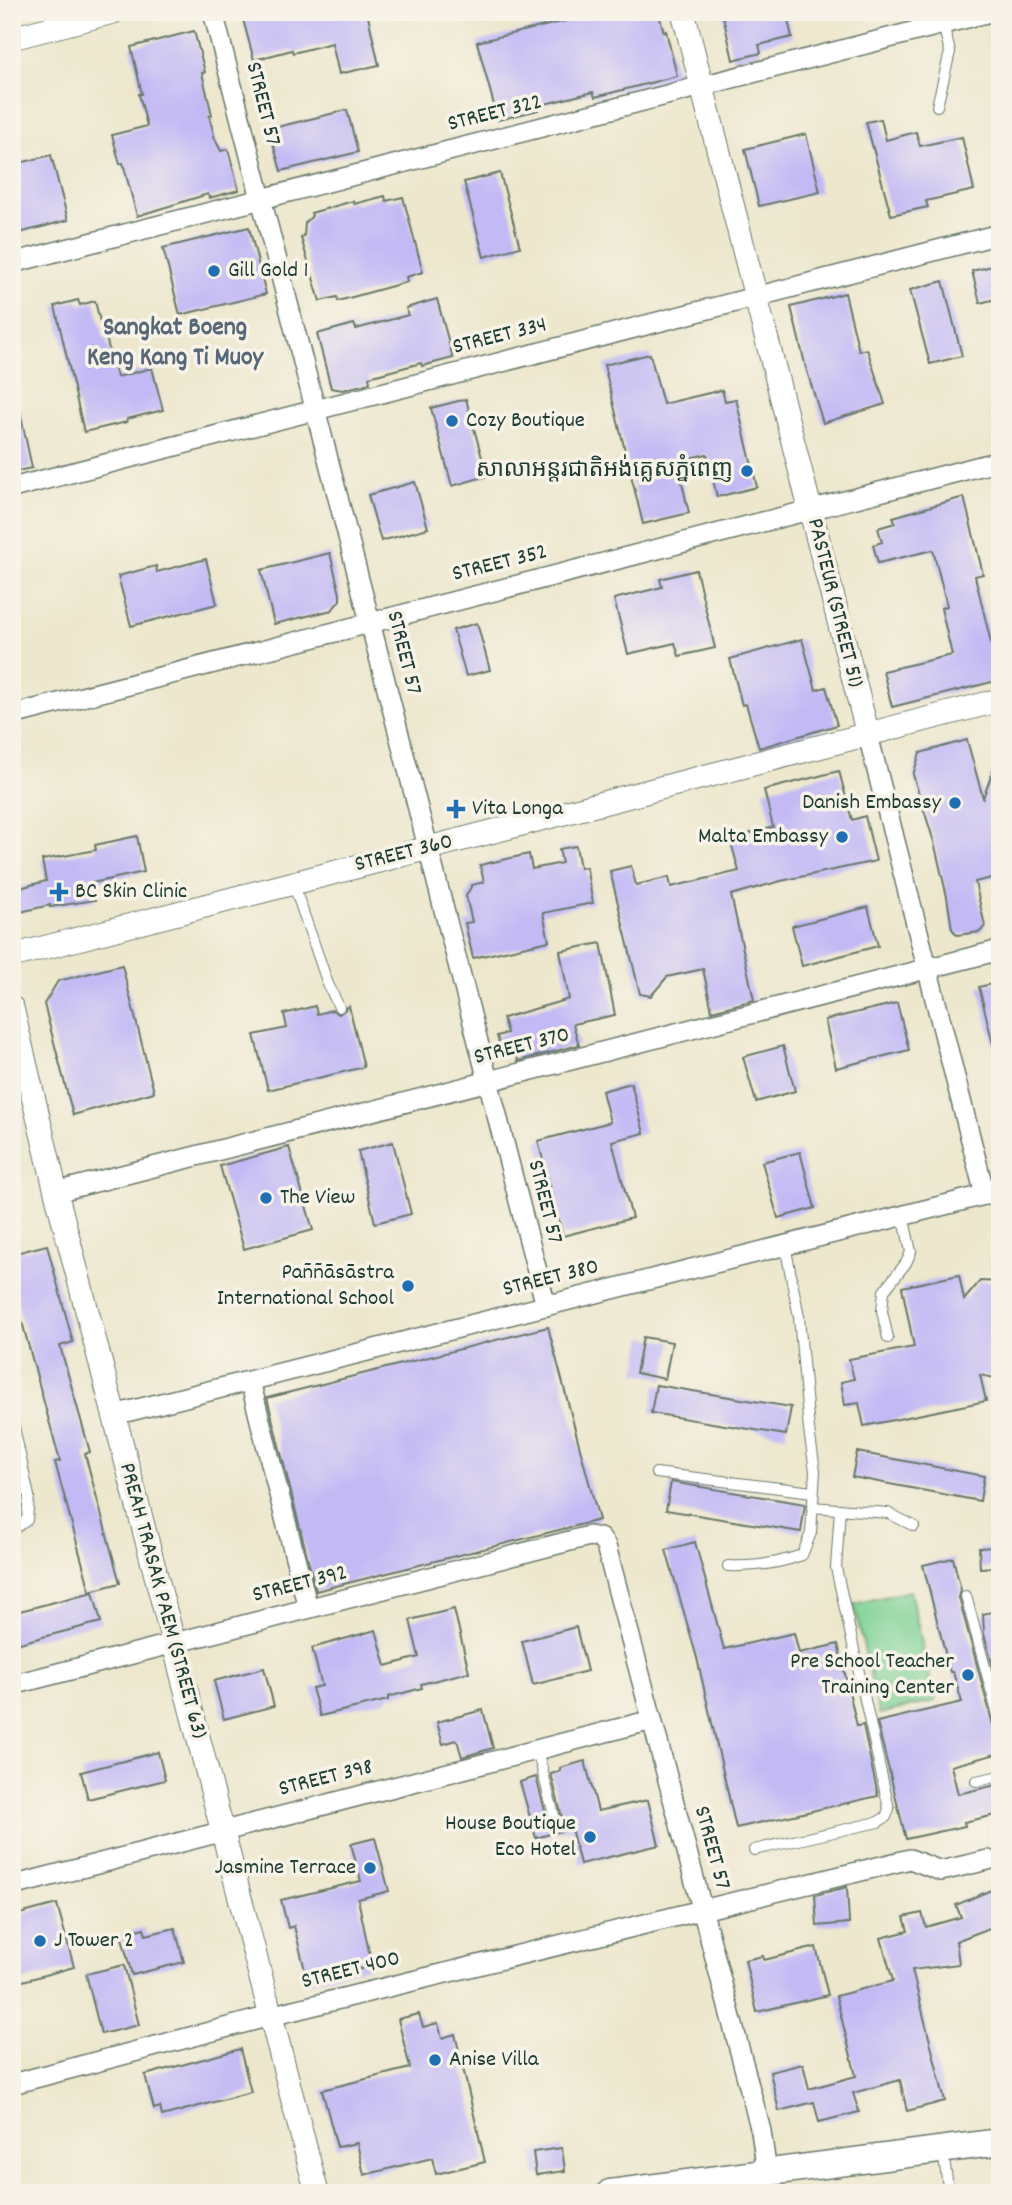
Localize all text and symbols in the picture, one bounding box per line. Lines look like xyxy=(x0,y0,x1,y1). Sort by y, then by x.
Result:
street label: STREET 57 xyxy=(236,59,288,149)
street label: STREET 322 xyxy=(444,86,546,142)
place label: Gill Gold 1 xyxy=(228,255,308,288)
marker: Gill Gold 1 xyxy=(206,263,222,279)
street label: STREET 334 xyxy=(449,309,551,365)
district label: Sangkat Boeng Keng Kang Ti Muoy xyxy=(87,310,264,377)
place label: Cozy Boutique xyxy=(466,405,585,438)
marker: Cozy Boutique xyxy=(444,413,460,429)
place label: សាលាអន្តរជាតិអង់គ្លេសភ្នំពេញ xyxy=(476,453,733,488)
marker: សាលាអន្តរជាតិអង់គ្លេសភ្នំពេញ xyxy=(739,463,755,479)
street label: PASTEUR (STREET 51) xyxy=(797,515,871,691)
street label: STREET 352 xyxy=(449,536,551,592)
street label: STREET 57 xyxy=(377,608,429,698)
place label: Danish Embassy xyxy=(802,787,942,820)
place label: Vita Longa xyxy=(472,793,564,826)
marker: Danish Embassy xyxy=(947,795,963,811)
marker: Vita Longa xyxy=(446,799,466,819)
place label: Malta Embassy xyxy=(698,821,829,854)
street label: STREET 360 xyxy=(352,826,456,882)
marker: Malta Embassy xyxy=(834,829,850,845)
place label: BC Skin Clinic xyxy=(75,876,187,909)
marker: BC Skin Clinic xyxy=(49,882,69,902)
street label: STREET 370 xyxy=(471,1019,573,1075)
street label: STREET 57 xyxy=(518,1157,570,1247)
place label: The View xyxy=(280,1182,355,1215)
marker: The View xyxy=(258,1190,274,1206)
street label: STREET 380 xyxy=(500,1251,602,1307)
place label: Paññāsāstra International School xyxy=(217,1257,395,1316)
marker: Paññāsāstra International School xyxy=(400,1278,416,1294)
street label: PREAH TRASAK PAEM (STREET 63) xyxy=(109,1459,215,1743)
street label: STREET 392 xyxy=(249,1557,351,1613)
place label: Pre School Teacher Training Center xyxy=(790,1646,954,1705)
marker: Pre School Teacher Training Center xyxy=(960,1667,976,1683)
street label: STREET 398 xyxy=(275,1751,377,1807)
street label: STREET 57 xyxy=(684,1803,738,1893)
place label: House Boutique Eco Hotel xyxy=(445,1808,577,1867)
marker: House Boutique Eco Hotel xyxy=(582,1829,598,1845)
place label: Jasmine Terrace xyxy=(215,1852,356,1885)
marker: Jasmine Terrace xyxy=(362,1860,378,1876)
place label: J Tower 2 xyxy=(54,1925,134,1958)
marker: J Tower 2 xyxy=(32,1933,48,1949)
street label: STREET 400 xyxy=(298,1943,404,1999)
place label: Anise Villa xyxy=(449,2044,540,2077)
marker: Anise Villa xyxy=(427,2052,443,2068)

